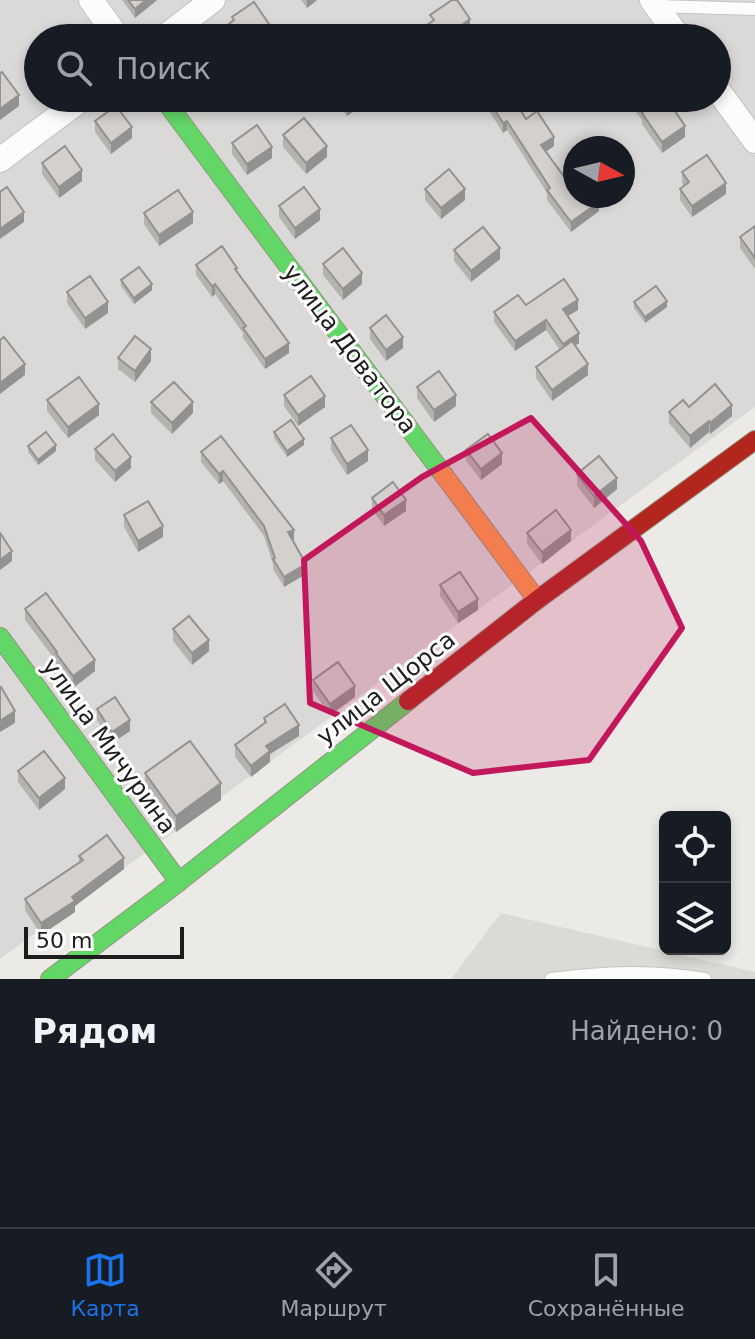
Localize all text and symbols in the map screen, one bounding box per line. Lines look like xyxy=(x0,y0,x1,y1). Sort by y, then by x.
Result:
search box xyxy=(24,24,731,112)
icon: search xyxy=(52,46,96,90)
text: Поиск xyxy=(116,51,211,86)
north arrow xyxy=(563,136,635,208)
street label: улица Доватора xyxy=(277,259,423,439)
street label: улица Щорса xyxy=(311,625,461,751)
street label: улица Мичурина xyxy=(36,653,182,839)
map controls xyxy=(659,811,731,955)
button: locate xyxy=(659,811,731,883)
button: layers xyxy=(659,883,731,955)
scale bar xyxy=(24,923,184,959)
text: 50 m xyxy=(36,928,92,953)
text: Рядом xyxy=(32,1011,157,1051)
text: Найдено: 0 xyxy=(570,1016,723,1046)
tab: Карта xyxy=(70,1248,140,1321)
tab: Маршрут xyxy=(281,1248,387,1321)
tab: Сохранённые xyxy=(528,1248,685,1321)

